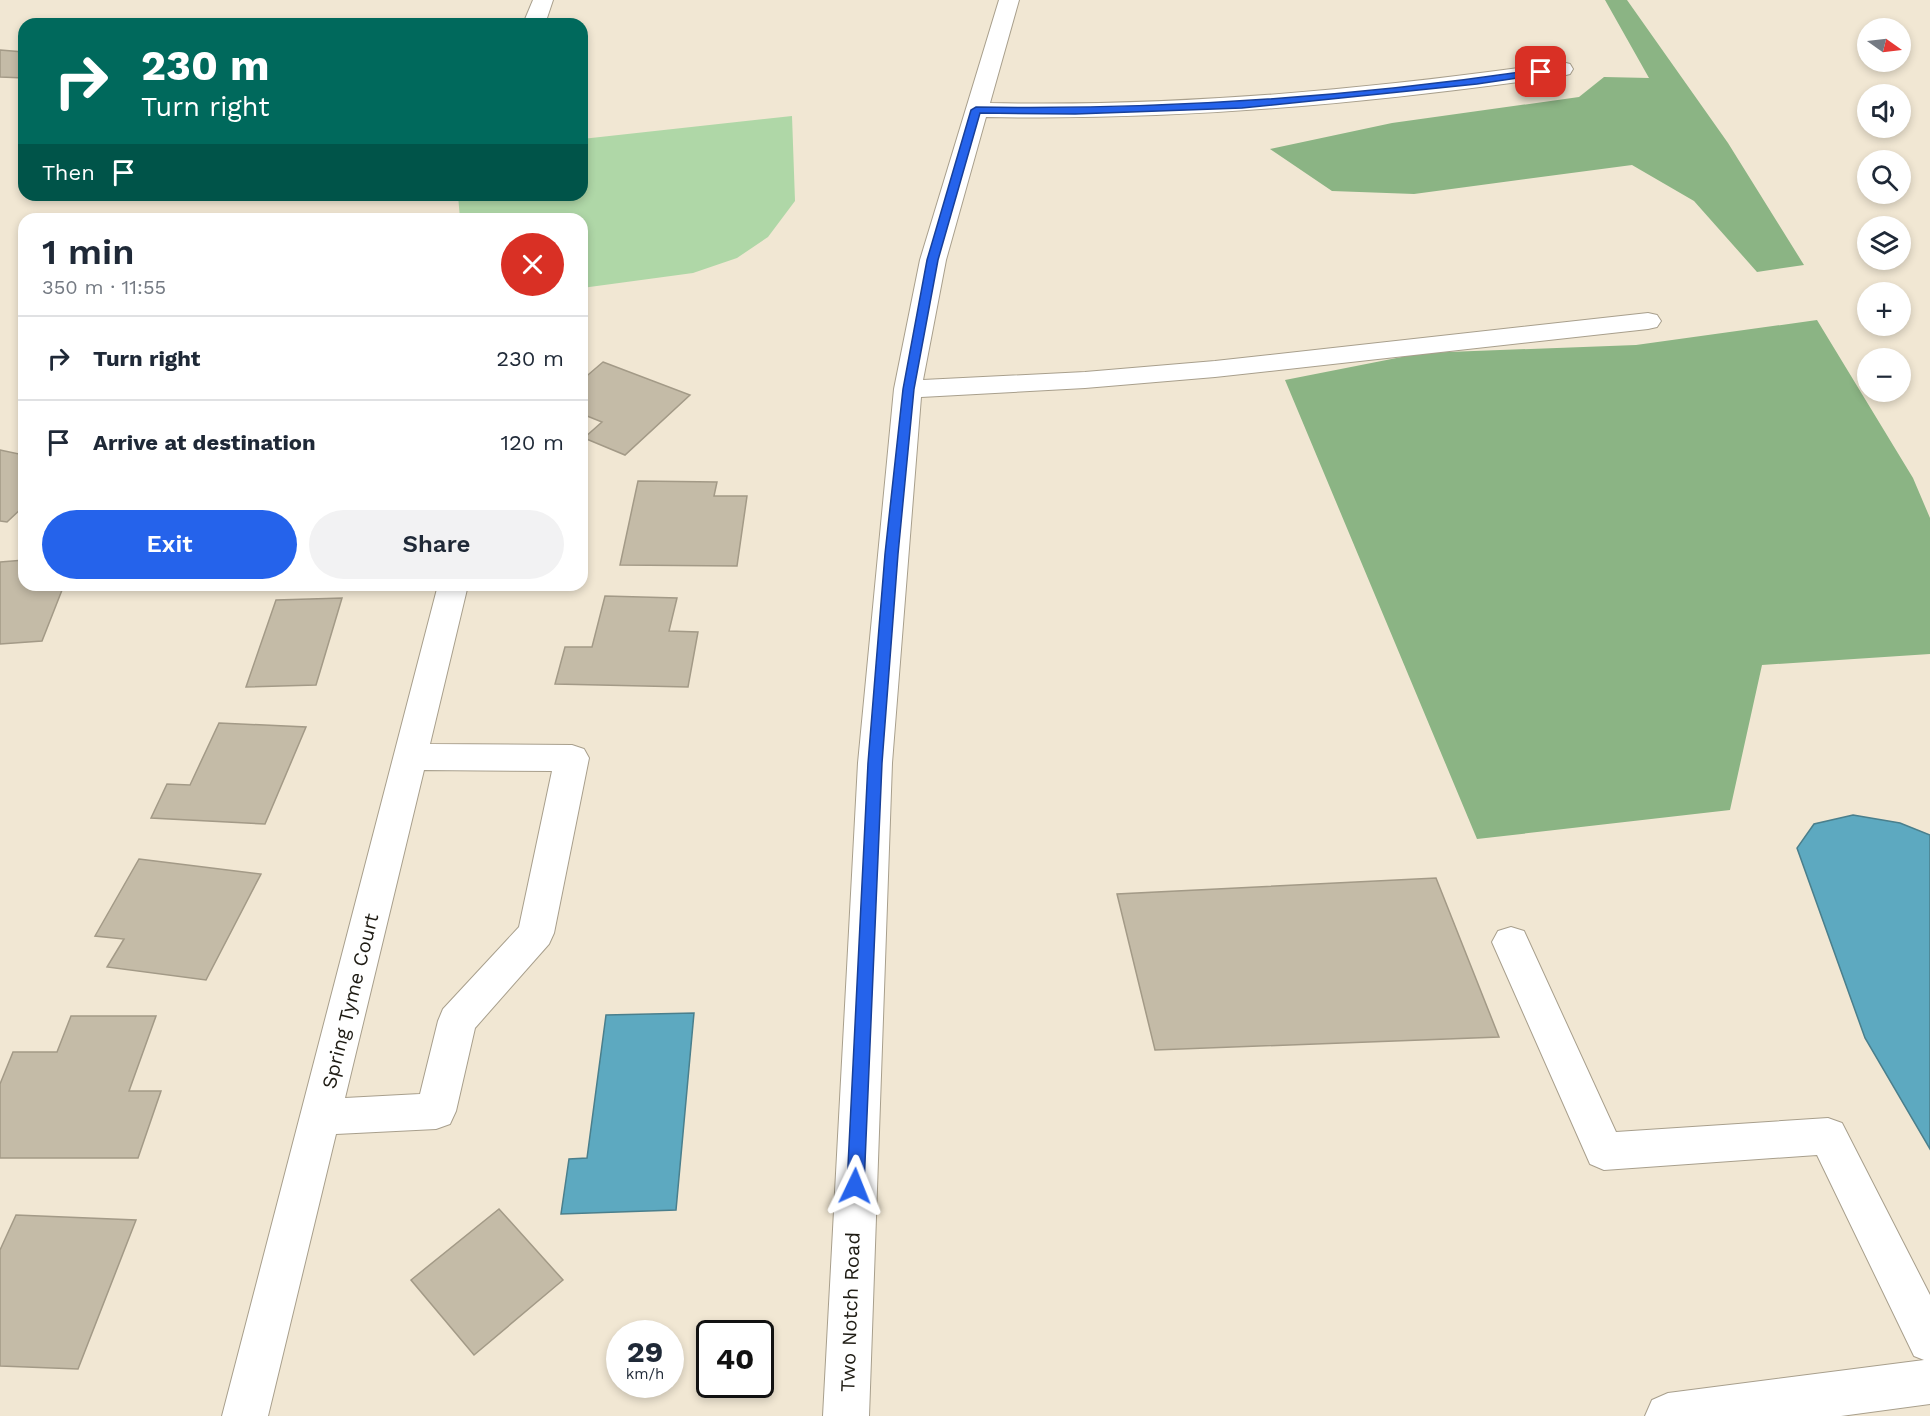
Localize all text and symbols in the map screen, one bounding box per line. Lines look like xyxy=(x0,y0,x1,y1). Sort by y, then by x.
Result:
north arrow xyxy=(1857,18,1911,72)
map controls xyxy=(1857,18,1911,402)
text: 230 m xyxy=(141,41,270,90)
icon: right xyxy=(42,42,120,120)
pin xyxy=(1515,46,1566,97)
icon: arrive xyxy=(1524,55,1557,88)
button: sound xyxy=(1857,84,1911,138)
text: Turn right xyxy=(141,91,270,123)
button: search xyxy=(1857,150,1911,204)
icon: arrive xyxy=(107,156,140,189)
text: Then xyxy=(42,160,95,185)
button: layers xyxy=(1857,216,1911,270)
text: 1 min xyxy=(42,231,134,273)
button: close xyxy=(501,233,564,296)
text: 350 m · 11:55 xyxy=(42,275,166,299)
button: + xyxy=(1857,282,1911,336)
icon: right xyxy=(42,342,75,375)
text: Turn right xyxy=(93,346,200,371)
text: 230 m xyxy=(496,346,564,371)
button: − xyxy=(1857,348,1911,402)
icon: arrive xyxy=(42,426,75,459)
text: Arrive at destination xyxy=(93,430,316,455)
text: 120 m xyxy=(500,430,564,455)
button: Exit xyxy=(42,510,297,579)
button: Share xyxy=(309,510,564,579)
street label: Spring Tyme Court xyxy=(317,910,384,1091)
position arrow xyxy=(823,1154,887,1218)
street label: Two Notch Road xyxy=(835,1232,865,1392)
speed limit sign: 40 xyxy=(696,1320,774,1398)
text: 29 xyxy=(627,1334,663,1369)
text: km/h xyxy=(626,1365,664,1383)

